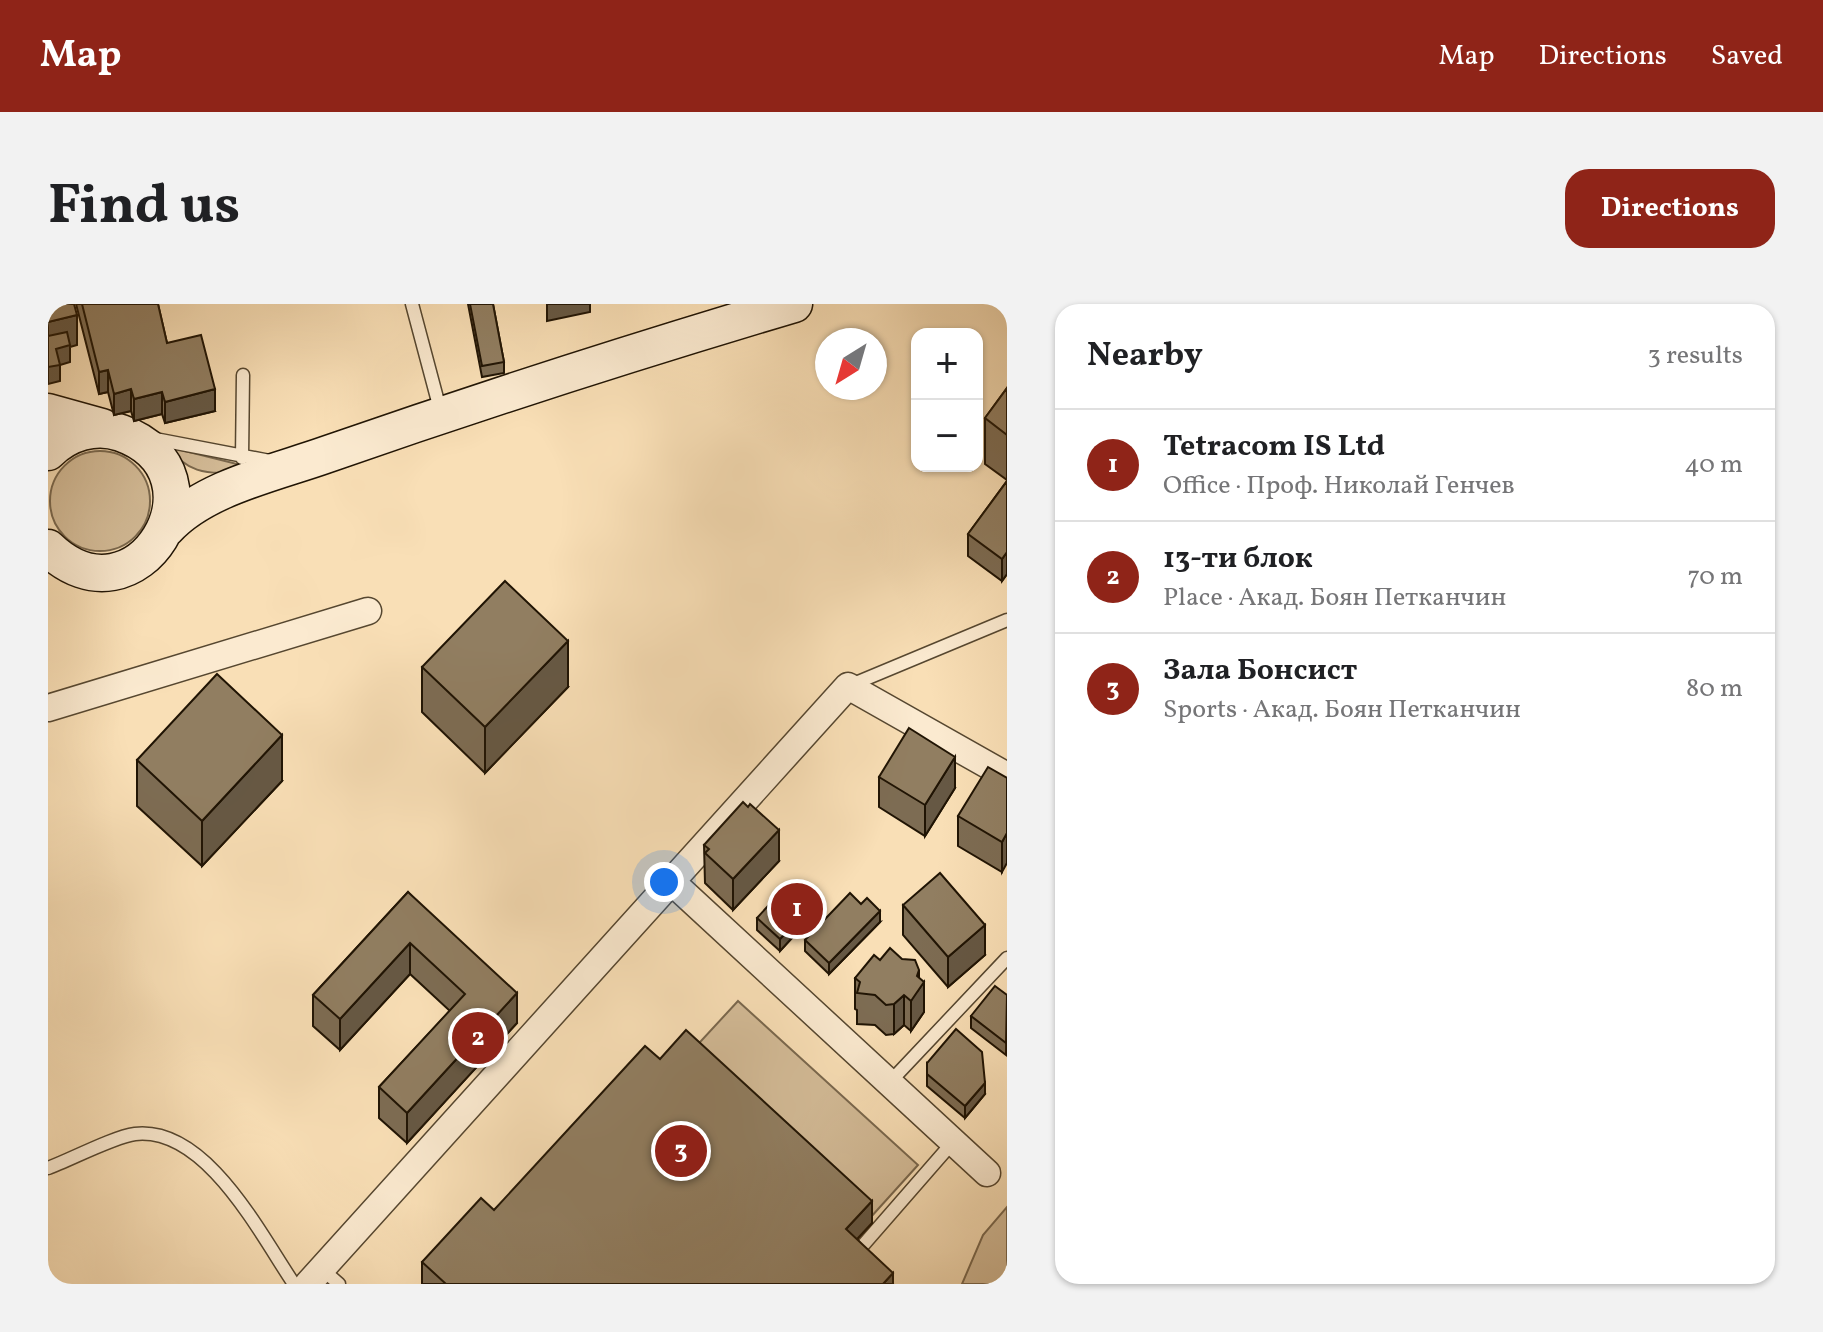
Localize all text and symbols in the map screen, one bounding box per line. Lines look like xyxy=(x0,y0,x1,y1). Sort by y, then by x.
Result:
text: Map xyxy=(40,30,121,83)
text: Map xyxy=(1439,37,1495,76)
text: Directions xyxy=(1539,37,1667,76)
text: Saved xyxy=(1711,37,1783,76)
text: Find us xyxy=(48,169,240,247)
button: Directions xyxy=(1565,169,1775,248)
north arrow xyxy=(815,328,887,400)
map controls xyxy=(911,328,983,472)
button: + xyxy=(911,328,983,400)
text: Nearby xyxy=(1087,333,1203,380)
text: 3 results xyxy=(1647,338,1743,374)
button: − xyxy=(911,400,983,472)
text: Tetracom IS Ltd xyxy=(1163,426,1385,468)
text: 1 xyxy=(1108,447,1118,483)
text: 40 m xyxy=(1684,447,1743,483)
text: Office · Проф. Николай Генчев xyxy=(1163,468,1515,504)
text: 13-ти блок xyxy=(1163,538,1313,580)
text: 2 xyxy=(1106,559,1120,595)
text: 70 m xyxy=(1688,559,1743,595)
text: Place · Акад. Боян Петканчин xyxy=(1163,580,1506,616)
text: Зала Бонсист xyxy=(1163,650,1357,692)
text: 3 xyxy=(1106,671,1120,707)
text: 80 m xyxy=(1686,671,1743,707)
text: Sports · Акад. Боян Петканчин xyxy=(1163,692,1521,728)
your location xyxy=(644,862,684,902)
pin: 1 xyxy=(771,879,823,939)
pin: 2 xyxy=(452,1008,504,1068)
pin: 3 xyxy=(655,1121,707,1181)

